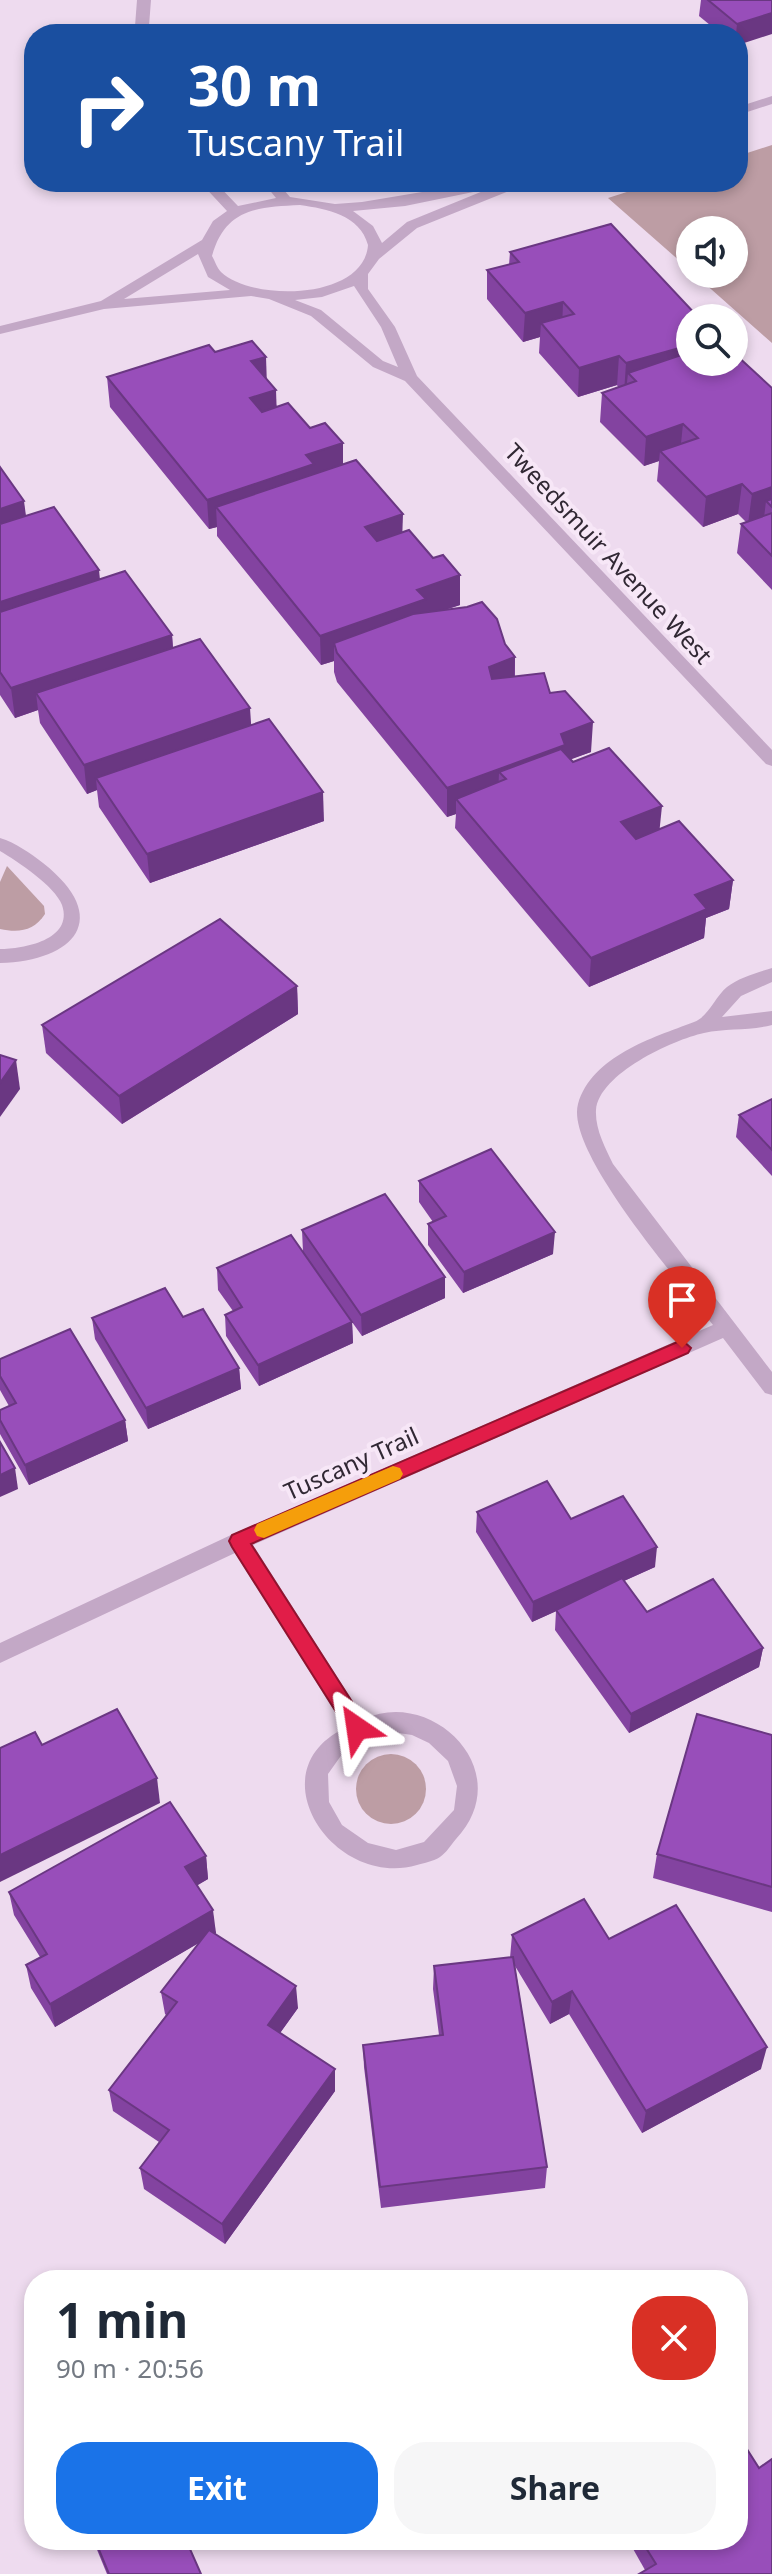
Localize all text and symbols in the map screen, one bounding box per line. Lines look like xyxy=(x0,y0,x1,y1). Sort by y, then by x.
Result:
text: 30 m xyxy=(188,46,321,122)
icon: right xyxy=(56,56,160,160)
text: Tuscany Trail xyxy=(188,118,404,167)
map controls xyxy=(676,216,748,376)
button: sound xyxy=(676,216,748,288)
button: search xyxy=(676,304,748,376)
street label: Tweedsmuir Avenue West xyxy=(498,435,720,671)
pin xyxy=(648,1266,716,1348)
icon: arrive xyxy=(660,1278,704,1322)
street label: Tuscany Trail xyxy=(278,1419,424,1507)
position arrow xyxy=(315,1686,399,1770)
text: 1 min xyxy=(56,2287,188,2352)
button: close xyxy=(632,2296,716,2380)
text: 90 m · 20:56 xyxy=(56,2350,204,2386)
button: Exit xyxy=(56,2442,378,2534)
button: Share xyxy=(394,2442,716,2534)

